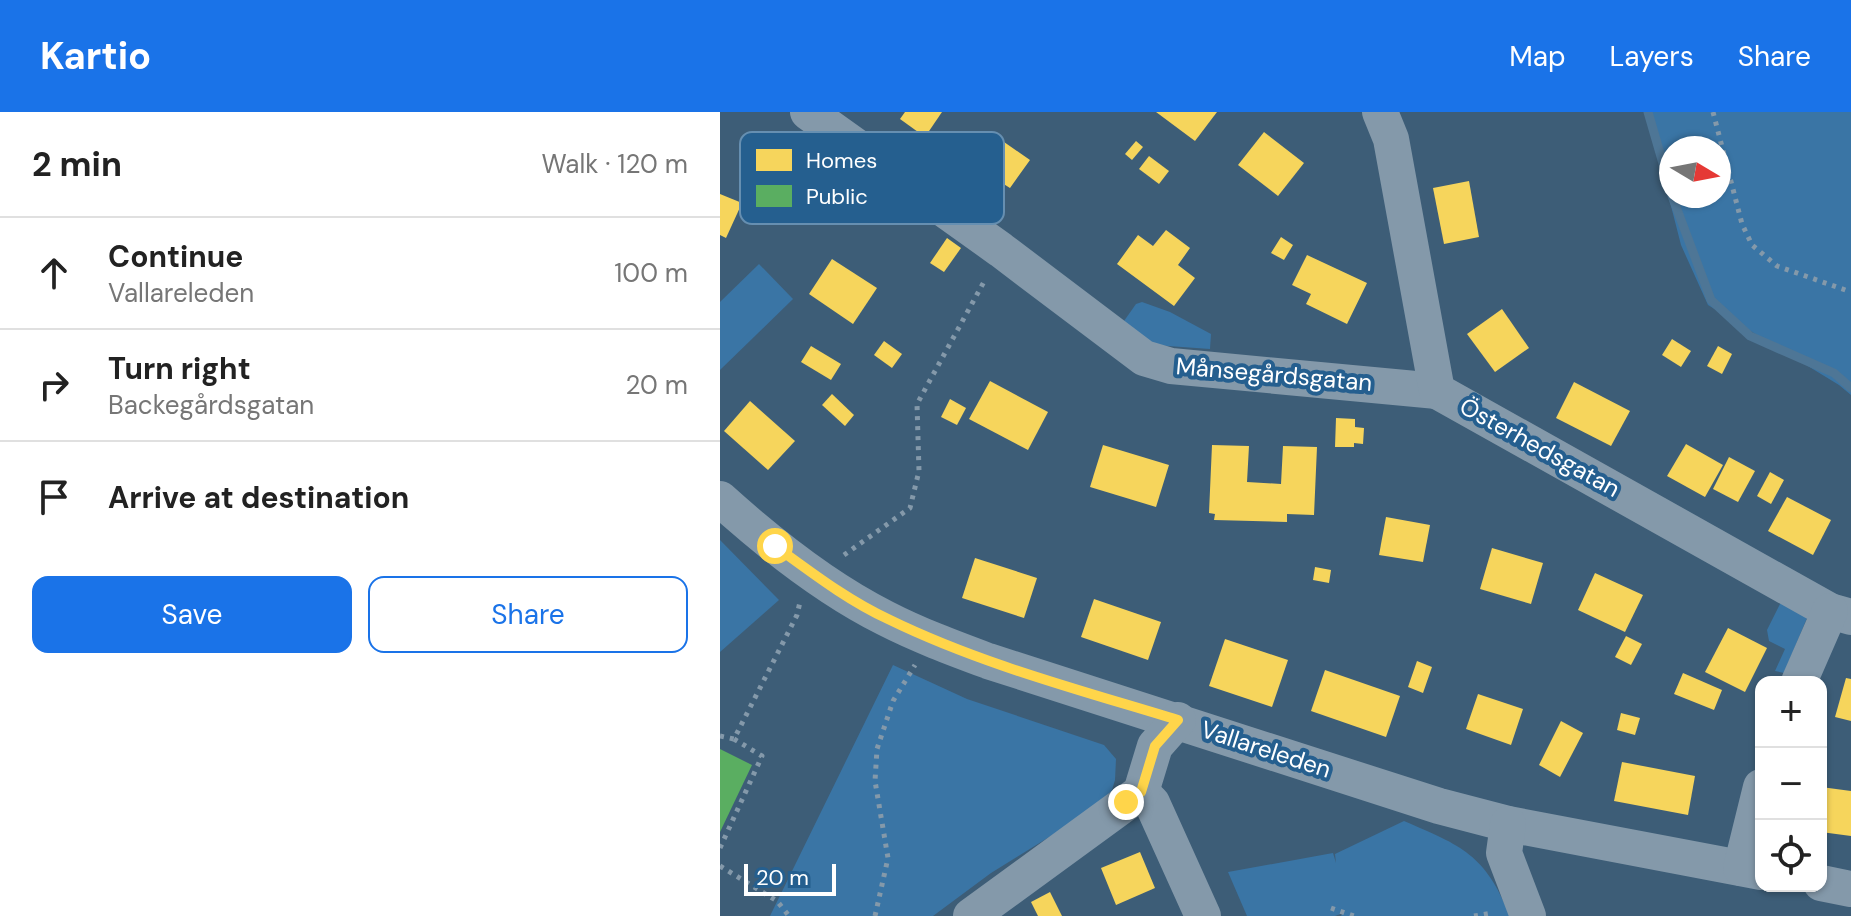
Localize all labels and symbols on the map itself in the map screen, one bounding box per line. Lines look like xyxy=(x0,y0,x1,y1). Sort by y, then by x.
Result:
legend xyxy=(740,132,1004,224)
north arrow xyxy=(1659,136,1731,208)
text: Homes xyxy=(806,146,877,175)
text: Public xyxy=(806,182,868,211)
street label: Månsegårdsgatan xyxy=(1175,350,1373,398)
street label: Österhedsgatan xyxy=(1454,390,1626,504)
route start xyxy=(757,528,793,564)
street label: Vallareleden xyxy=(1197,713,1335,785)
route end xyxy=(1108,784,1144,820)
scale bar xyxy=(744,860,836,896)

